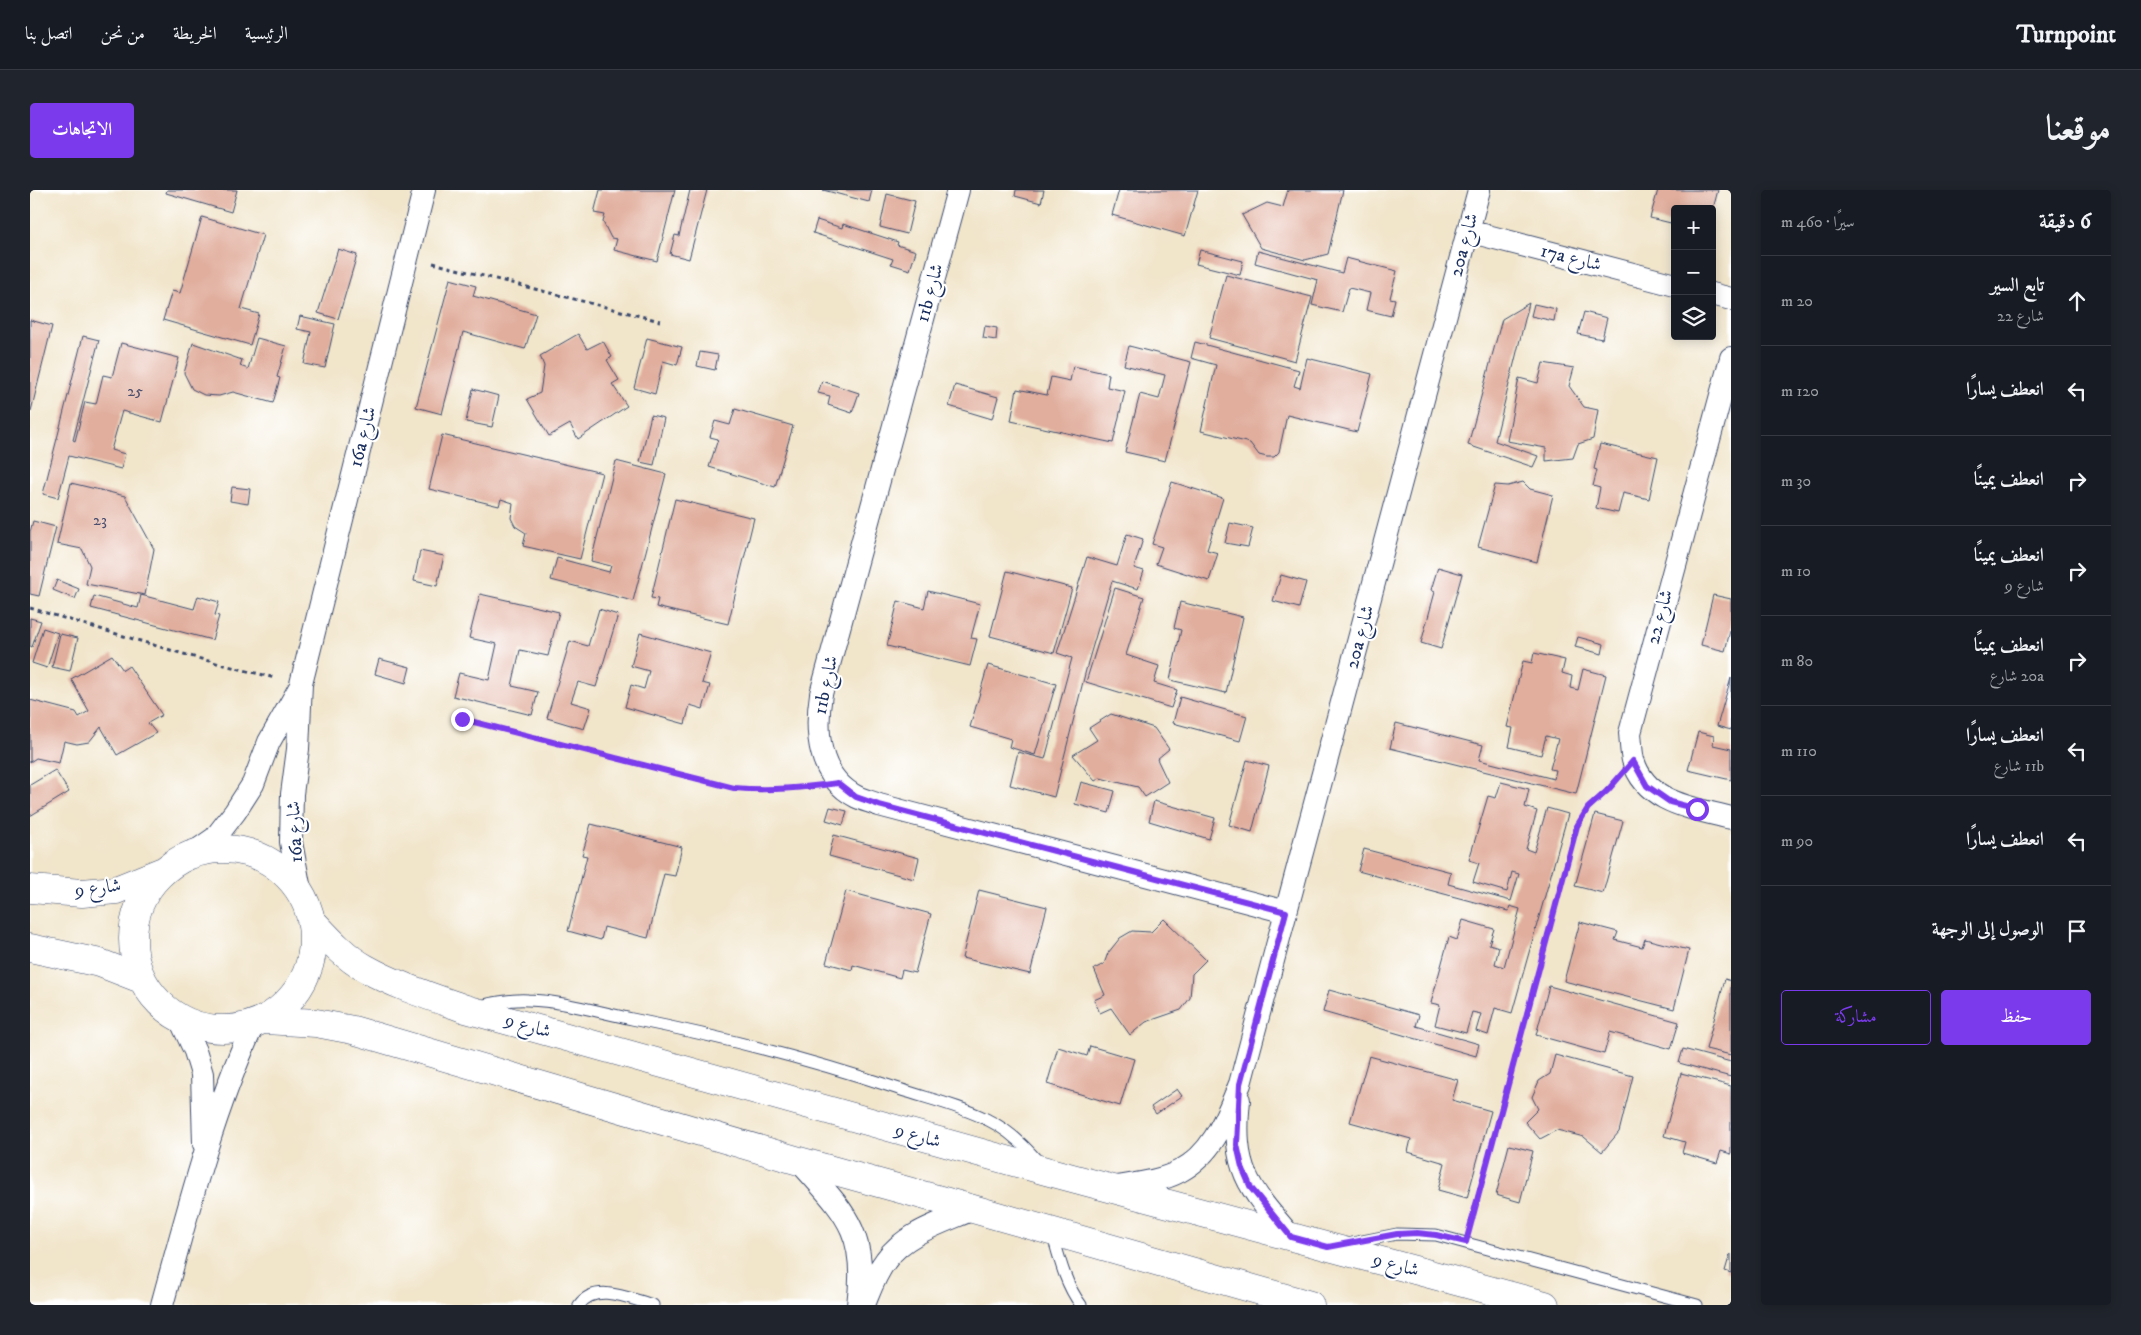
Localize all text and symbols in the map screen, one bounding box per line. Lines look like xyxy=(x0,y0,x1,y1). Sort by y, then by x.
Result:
text: Turnpoint xyxy=(2017,20,2116,50)
text: اتصل بنا xyxy=(25,23,72,45)
text: من نحن xyxy=(100,23,145,45)
text: الخريطة xyxy=(173,23,217,45)
text: الرئيسية xyxy=(245,23,288,45)
button: الاتجاهات xyxy=(30,103,134,158)
text: موقعنا xyxy=(2046,107,2111,151)
map controls xyxy=(1671,205,1716,340)
button: + xyxy=(1671,205,1716,250)
text: 6 دقيقة xyxy=(2039,209,2091,235)
street label: 20a شارع xyxy=(1445,211,1486,280)
text: سيرًا · 460 m xyxy=(1781,212,1855,232)
street label: 17a شارع xyxy=(1537,239,1604,280)
button: − xyxy=(1671,250,1716,295)
street label: 11b شارع xyxy=(911,261,952,326)
text: تابع السير xyxy=(1990,274,2044,297)
icon: ahead xyxy=(2063,287,2091,315)
text: 20 m xyxy=(1781,291,1813,311)
button: layers xyxy=(1671,295,1716,340)
text: شارع 22 xyxy=(1997,306,2044,326)
icon: left xyxy=(2063,377,2091,405)
text: انعطف يسارًا xyxy=(1966,378,2044,401)
house number: 25 xyxy=(127,381,143,401)
text: 120 m xyxy=(1781,381,1819,401)
street label: 16a شارع xyxy=(344,404,385,471)
icon: right xyxy=(2063,467,2091,495)
text: انعطف يمينًا xyxy=(1974,468,2044,491)
text: 30 m xyxy=(1781,471,1811,491)
house number: 23 xyxy=(93,510,107,530)
text: انعطف يمينًا xyxy=(1974,544,2044,567)
icon: right xyxy=(2063,557,2091,585)
text: 10 m xyxy=(1781,561,1811,581)
text: شارع 9 xyxy=(2005,576,2044,596)
street label: شارع 22 xyxy=(1642,587,1681,648)
street label: 20a شارع xyxy=(1341,603,1382,672)
text: انعطف يمينًا xyxy=(1974,634,2044,657)
icon: right xyxy=(2063,647,2091,675)
text: 80 m xyxy=(1781,651,1813,671)
street label: 11b شارع xyxy=(809,653,846,717)
text: 20a شارع xyxy=(1990,666,2044,686)
route end xyxy=(451,708,474,731)
text: انعطف يسارًا xyxy=(1966,724,2044,747)
icon: left xyxy=(2063,737,2091,765)
text: 110 m xyxy=(1781,741,1817,761)
text: 11b شارع xyxy=(1994,756,2044,776)
route start xyxy=(1686,798,1709,821)
street label: 16a شارع xyxy=(282,800,311,864)
icon: left xyxy=(2063,827,2091,855)
text: انعطف يسارًا xyxy=(1966,828,2044,851)
text: 90 m xyxy=(1781,831,1813,851)
street label: شارع 9 xyxy=(73,874,123,905)
icon: arrive xyxy=(2063,917,2091,945)
text: الوصول إلى الوجهة xyxy=(1932,918,2044,941)
button: مشاركة xyxy=(1781,990,1931,1045)
button: حفظ xyxy=(1941,990,2091,1045)
street label: شارع 9 xyxy=(501,1008,554,1046)
street label: شارع 9 xyxy=(891,1118,944,1156)
street label: شارع 9 xyxy=(1369,1248,1421,1285)

